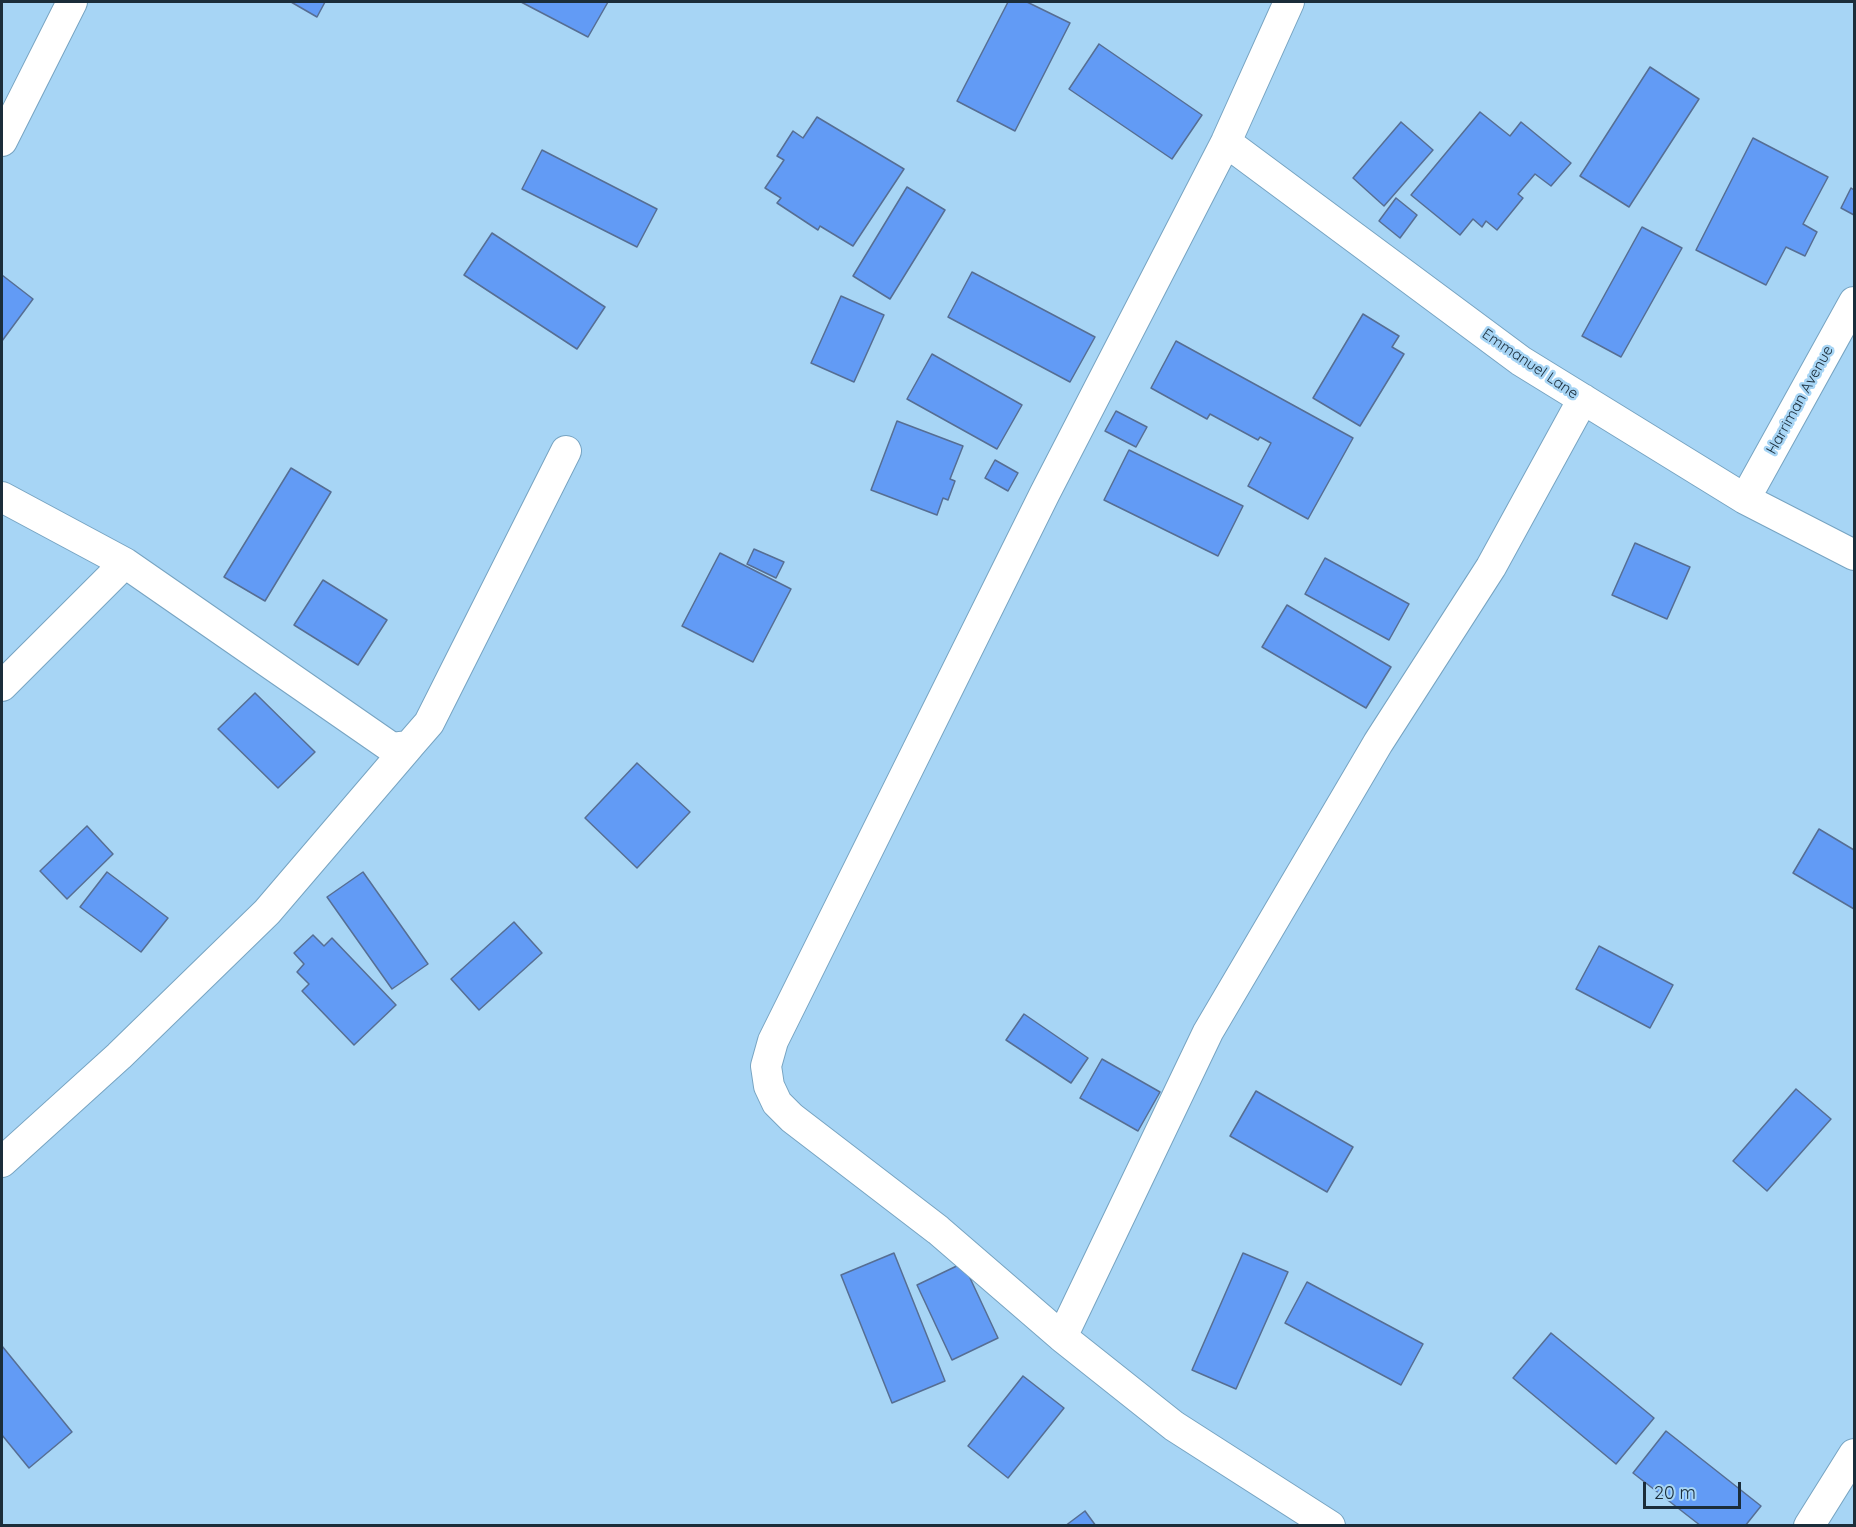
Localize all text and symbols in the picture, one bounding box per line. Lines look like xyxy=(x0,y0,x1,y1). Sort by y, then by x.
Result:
street label: Emmanuel Lane xyxy=(1478,325,1582,403)
street label: Harriman Avenue xyxy=(1763,343,1837,457)
scale bar xyxy=(1646,1470,1744,1508)
text: 20 m xyxy=(1654,1481,1696,1504)

